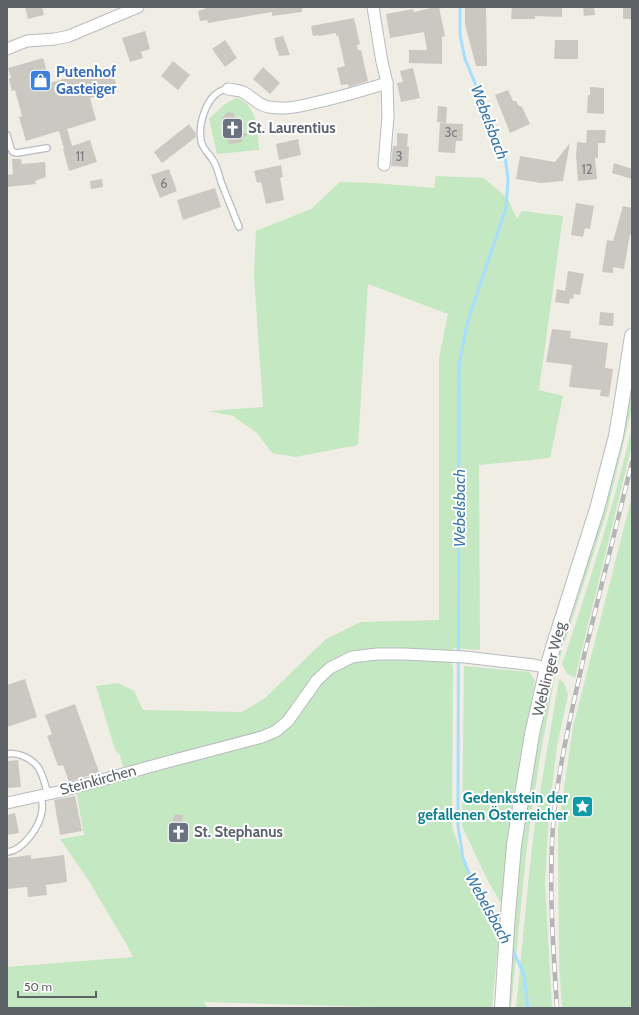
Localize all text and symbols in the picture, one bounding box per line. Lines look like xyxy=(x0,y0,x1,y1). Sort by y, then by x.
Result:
place label: Putenhof Gasteiger xyxy=(56,63,116,98)
shop icon: Putenhof Gasteiger xyxy=(27,68,53,94)
water label: Webelsbach xyxy=(467,82,512,162)
church icon: St. Laurentius xyxy=(219,115,245,141)
place label: St. Laurentius xyxy=(248,119,336,137)
house number: 3c xyxy=(445,124,458,140)
house number: 11 xyxy=(76,148,84,164)
house number: 3 xyxy=(395,148,403,164)
house number: 12 xyxy=(581,161,593,177)
house number: 6 xyxy=(160,175,168,191)
water label: Webelsbach xyxy=(450,469,469,547)
street label: Weblinger Weg xyxy=(529,619,570,718)
street label: Steinkirchen xyxy=(58,761,138,799)
place label: Gedenkstein der gefallenen Österreicher xyxy=(418,789,568,824)
place icon: Gedenkstein der gefallenen Österreicher xyxy=(570,794,596,820)
church icon: St. Stephanus xyxy=(165,819,191,845)
place label: St. Stephanus xyxy=(194,823,283,841)
water label: Webelsbach xyxy=(461,869,516,947)
scale bar xyxy=(18,973,96,999)
text: 50 m xyxy=(24,979,52,994)

